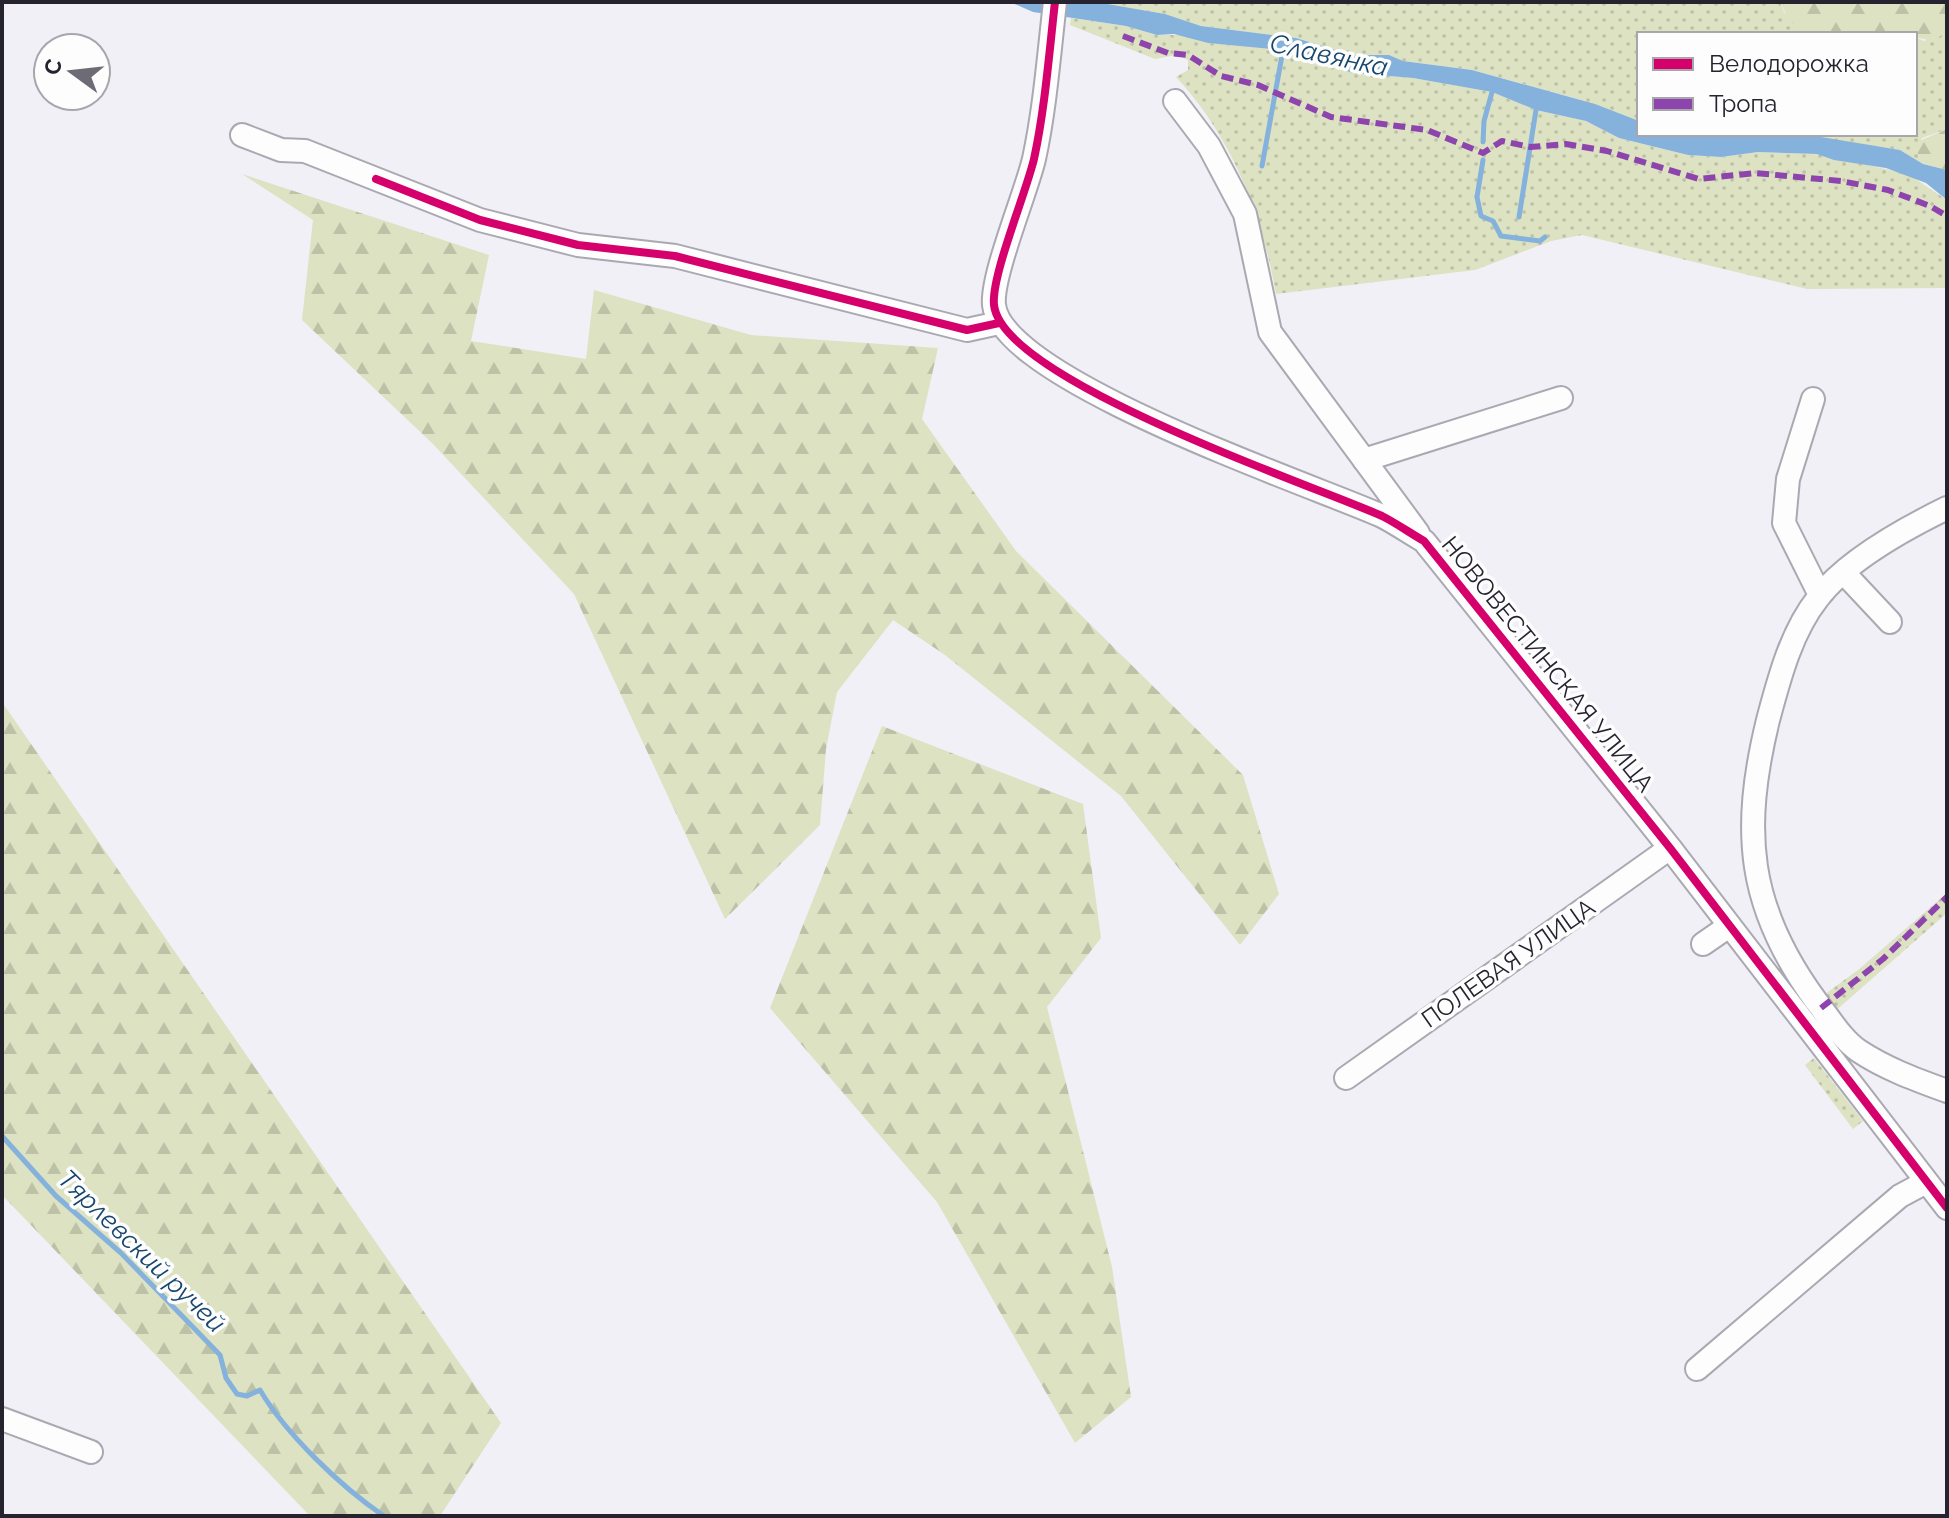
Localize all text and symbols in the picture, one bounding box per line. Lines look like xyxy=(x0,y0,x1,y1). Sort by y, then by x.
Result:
water label: Славянка xyxy=(1267,28,1391,82)
north arrow xyxy=(32,32,112,112)
legend xyxy=(1637,32,1917,136)
text: Велодорожка xyxy=(1709,49,1869,78)
text: С xyxy=(38,56,67,77)
text: Тропа xyxy=(1709,89,1777,118)
street label: НОВОВЕСТИНСКАЯ УЛИЦА xyxy=(1436,530,1660,798)
street label: ПОЛЕВАЯ УЛИЦА xyxy=(1416,892,1600,1034)
water label: Тярлевский ручей xyxy=(52,1164,232,1338)

